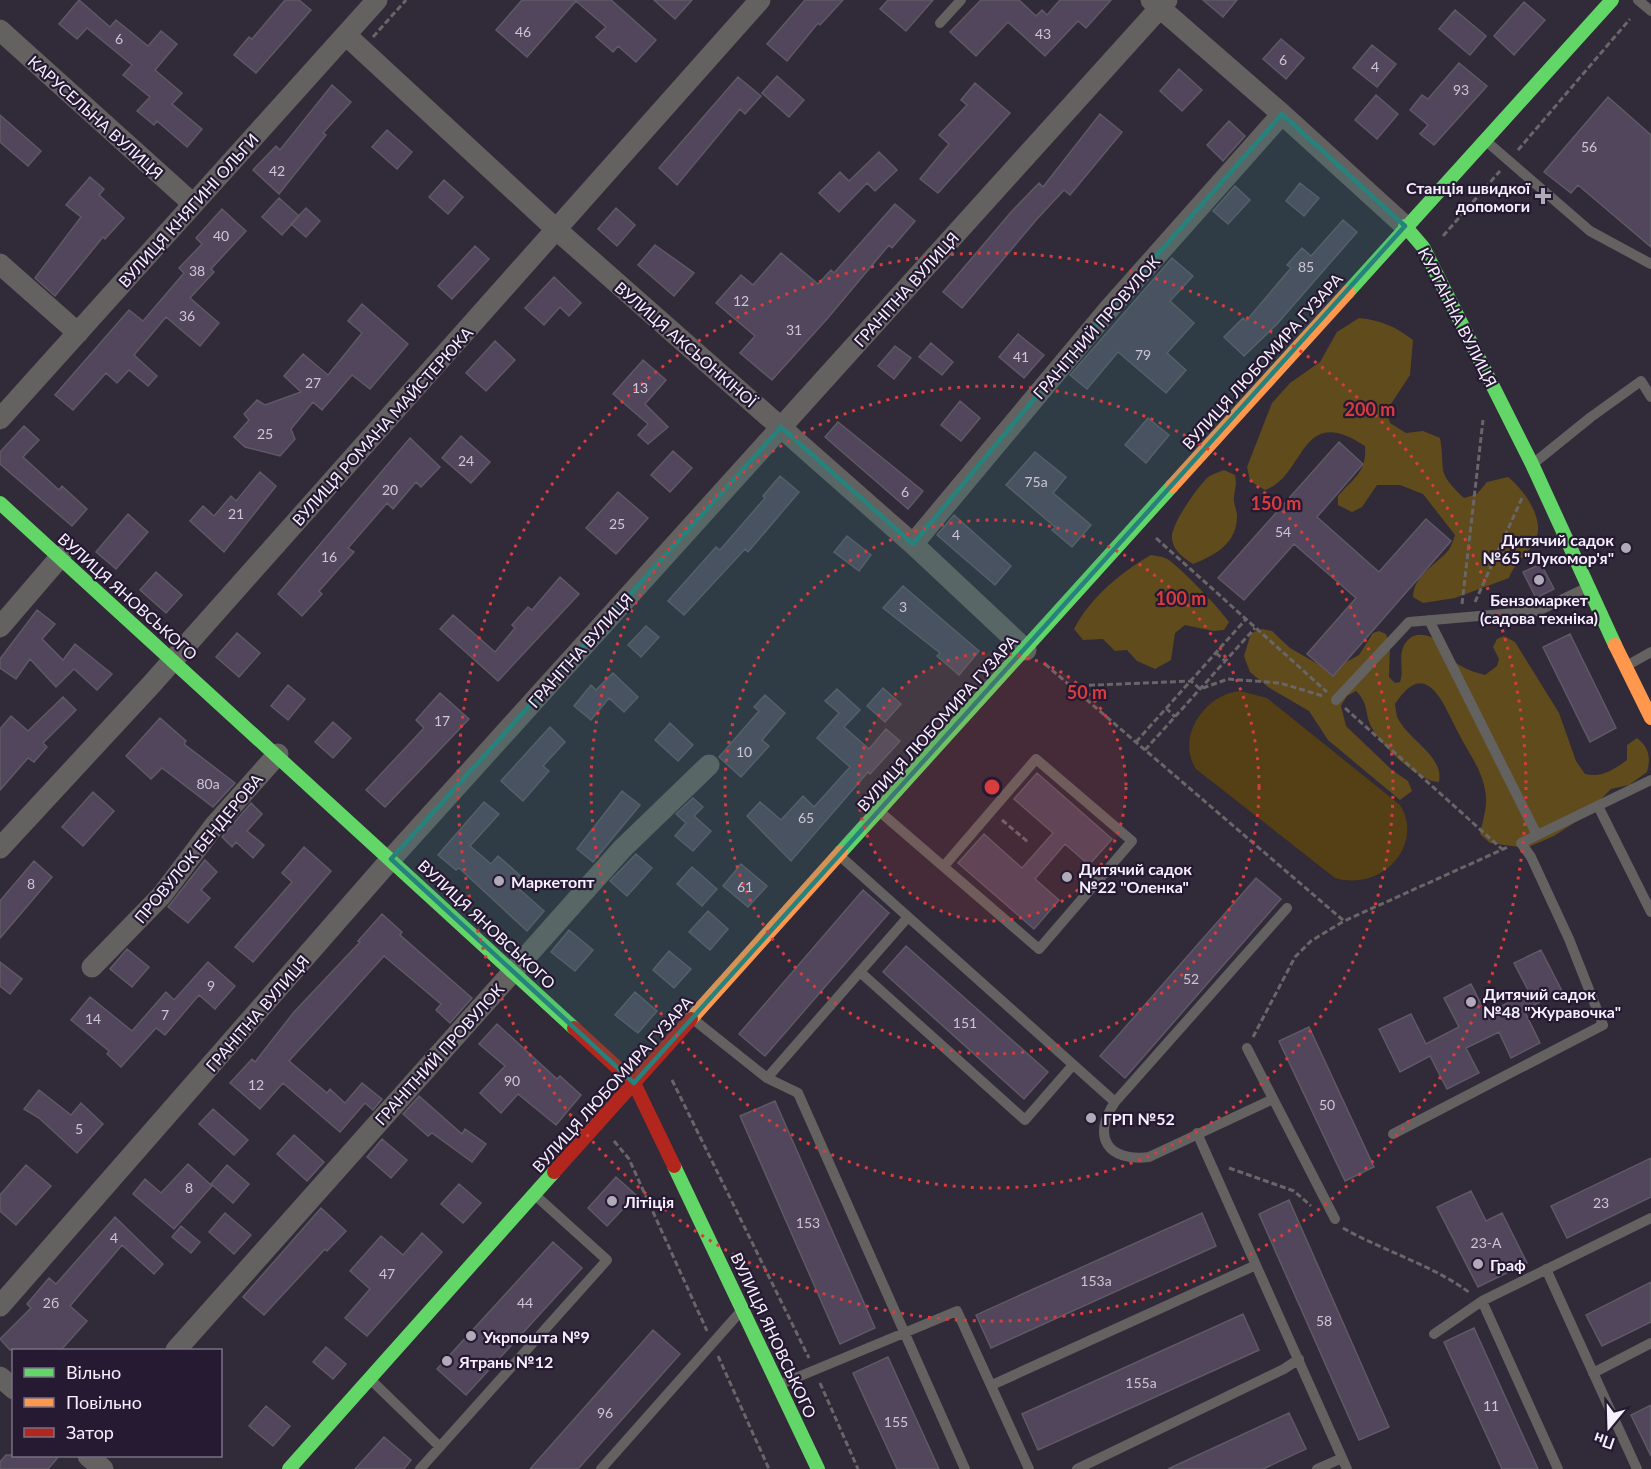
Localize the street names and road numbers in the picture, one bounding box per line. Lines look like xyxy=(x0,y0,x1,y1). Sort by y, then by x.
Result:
street label: КАРУСЕЛЬНА ВУЛИЦЯ xyxy=(25,51,167,183)
street label: ВУЛИЦЯ КНЯГИНІ ОЛЬГИ xyxy=(114,129,262,291)
street label: ГРАНІТНА ВУЛИЦЯ xyxy=(850,228,962,350)
street label: КУРГАННА ВУЛИЦЯ xyxy=(1415,244,1501,390)
street label: ГРАНІТНИЙ ПРОВУЛОК xyxy=(1029,251,1164,403)
street label: ВУЛИЦЯ ЛЮБОМИРА ГУЗАРА xyxy=(1178,269,1346,453)
street label: ВУЛИЦЯ АКСЬОНКІНОЇ xyxy=(611,277,761,411)
street label: ВУЛИЦЯ РОМАНА МАЙСТЕРЮКА xyxy=(288,323,476,529)
street label: ВУЛИЦЯ ЯНОВСЬКОГО xyxy=(55,529,202,664)
street label: ГРАНІТНА ВУЛИЦЯ xyxy=(524,589,636,711)
street label: ВУЛИЦЯ ЛЮБОМИРА ГУЗАРА xyxy=(853,631,1021,815)
street label: ПРОВУЛОК БЕНДЕРОВА xyxy=(130,769,266,927)
street label: ВУЛИЦЯ ЯНОВСЬКОГО xyxy=(415,855,560,993)
street label: ГРАНІТНА ВУЛИЦЯ xyxy=(201,951,313,1075)
street label: ГРАНІТНИЙ ПРОВУЛОК xyxy=(371,979,508,1129)
street label: ВУЛИЦЯ ЛЮБОМИРА ГУЗАРА xyxy=(528,992,696,1176)
street label: ВУЛИЦЯ ЯНОВСЬКОГО xyxy=(727,1249,821,1421)

